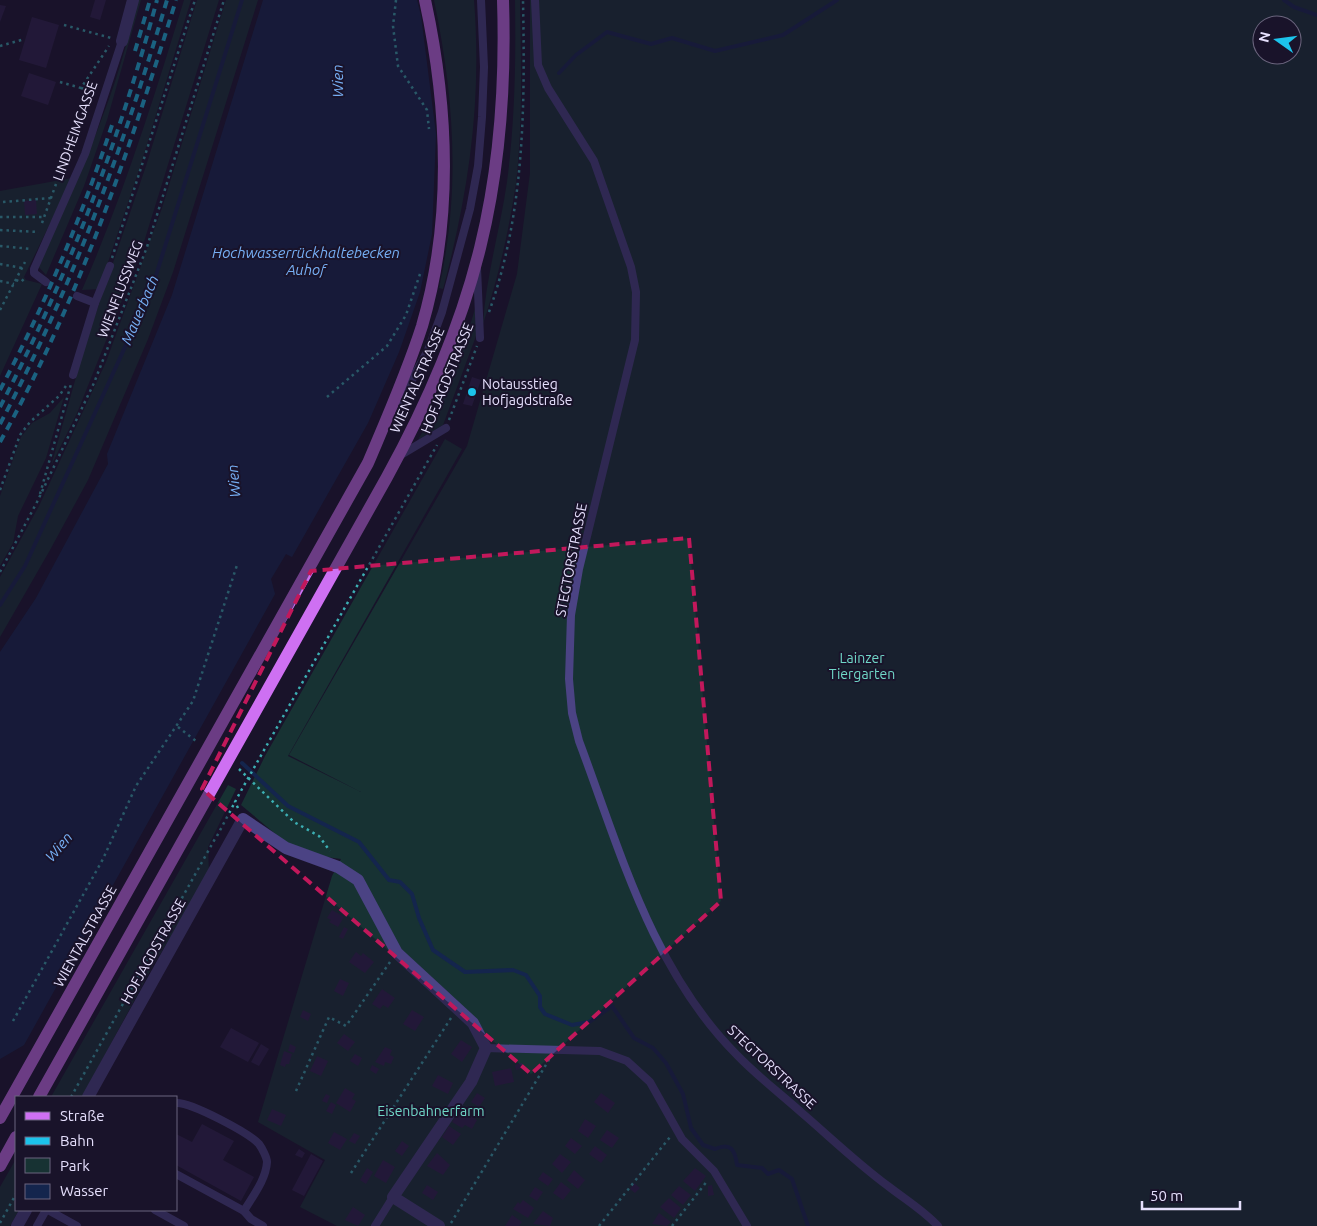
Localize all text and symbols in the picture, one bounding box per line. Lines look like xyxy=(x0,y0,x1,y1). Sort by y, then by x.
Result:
north arrow xyxy=(1252,15,1302,65)
text: N xyxy=(1255,30,1273,44)
water label: Wien xyxy=(329,64,346,98)
street label: LINDHEIMGASSE xyxy=(50,79,101,183)
street label: WIENFLUSSWEG xyxy=(94,238,146,340)
water label: Hochwasserrückhaltebecken Auhof xyxy=(212,244,400,278)
water label: Mauerbach xyxy=(117,273,162,347)
street label: HOFJAGDSTRASSE xyxy=(417,320,477,436)
street label: WIENTALSTRASSE xyxy=(387,325,448,435)
place label: Notausstieg Hofjagdstraße xyxy=(482,376,572,408)
marker: Notausstieg Hofjagdstraße xyxy=(466,386,478,398)
water label: Wien xyxy=(224,464,243,498)
street label: STEGTORSTRASSE xyxy=(552,502,590,618)
park label: Lainzer Tiergarten xyxy=(829,650,895,682)
water label: Wien xyxy=(42,829,76,865)
street label: WIENTALSTRASSE xyxy=(50,882,120,990)
street label: HOFJAGDSTRASSE xyxy=(117,895,189,1007)
street label: STEGTORSTRASSE xyxy=(724,1022,820,1112)
legend xyxy=(15,1096,178,1211)
park label: Eisenbahnerfarm xyxy=(377,1103,485,1119)
text: Straße xyxy=(60,1107,104,1124)
text: Bahn xyxy=(60,1132,94,1149)
text: Park xyxy=(60,1157,90,1174)
scale bar xyxy=(1142,1178,1240,1210)
text: Wasser xyxy=(60,1182,109,1199)
text: 50 m xyxy=(1150,1187,1183,1204)

